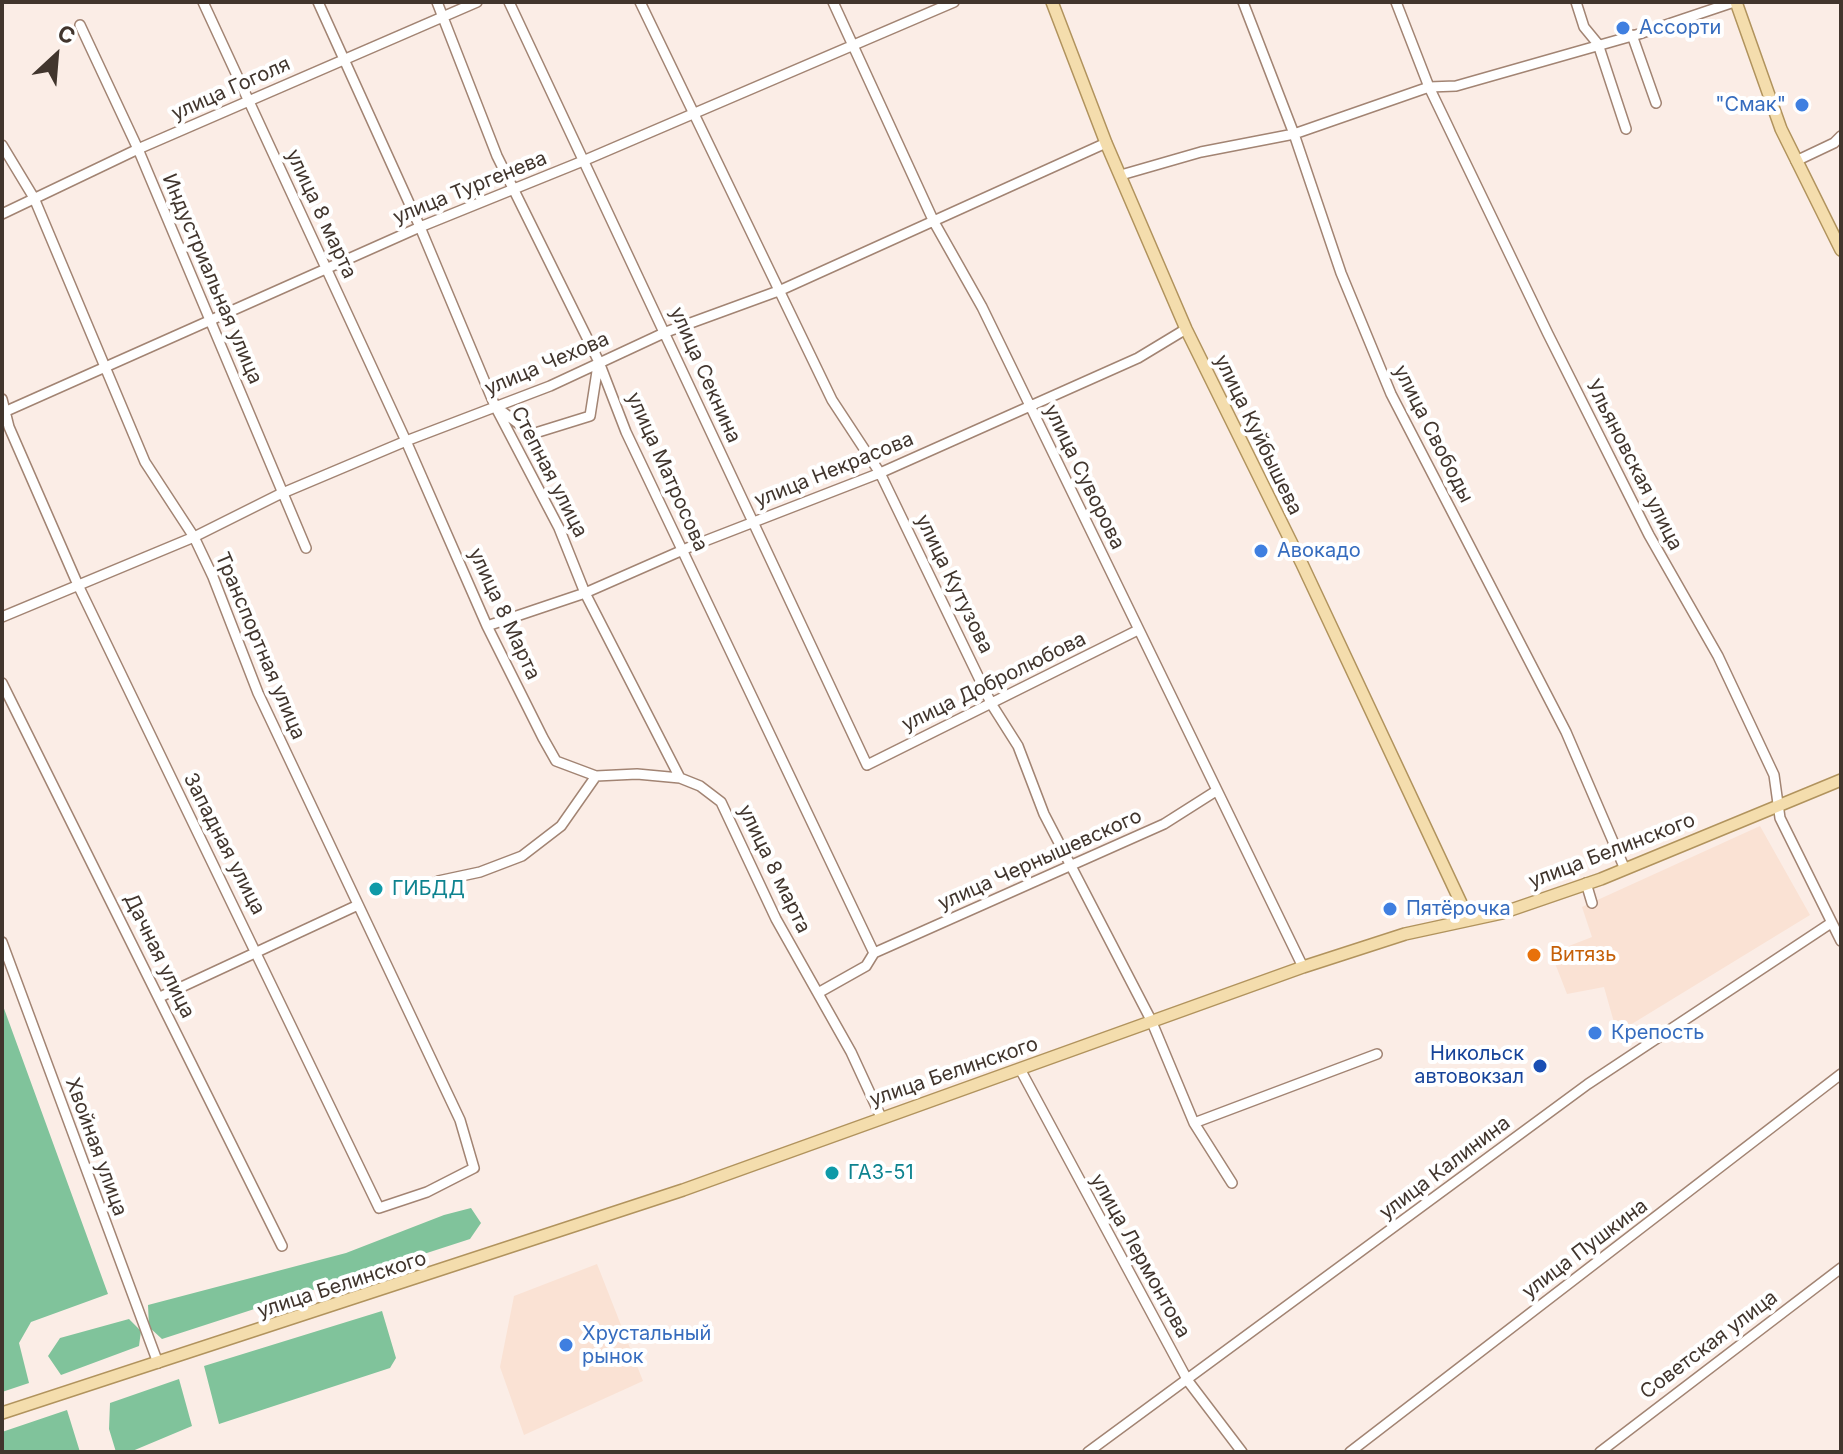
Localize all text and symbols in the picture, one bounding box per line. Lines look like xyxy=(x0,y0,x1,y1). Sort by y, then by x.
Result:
north arrow xyxy=(16,16,96,96)
place label: Ассорти xyxy=(1639,16,1721,40)
text: С xyxy=(54,19,80,50)
marker: Ассорти xyxy=(1614,19,1632,37)
street label: улица Гоголя xyxy=(168,52,294,126)
place label: "Смак" xyxy=(1715,93,1786,117)
marker: "Смак" xyxy=(1793,96,1811,114)
street label: улица 8 марта xyxy=(281,146,361,282)
street label: улица Тургенева xyxy=(390,146,550,230)
street label: Индустриальная улица xyxy=(157,170,267,388)
street label: улица Секнина xyxy=(664,303,746,447)
street label: улица Чехова xyxy=(481,327,613,401)
street label: улица Куйбышева xyxy=(1209,351,1307,519)
street label: улица Свободы xyxy=(1388,361,1478,507)
street label: Ульяновская улица xyxy=(1581,376,1687,554)
street label: улица Матросова xyxy=(621,389,713,555)
street label: улица Суворова xyxy=(1039,401,1129,553)
street label: Степная улица xyxy=(506,403,592,541)
street label: улица Некрасова xyxy=(751,427,917,513)
street label: улица Кутузова xyxy=(910,511,998,657)
place label: Авокадо xyxy=(1277,539,1361,563)
marker: Авокадо xyxy=(1252,542,1270,560)
street label: улица 8 Марта xyxy=(463,544,545,684)
street label: Транспортная улица xyxy=(210,549,310,743)
street label: улица Добролюбова xyxy=(898,627,1090,737)
street label: Западная улица xyxy=(178,769,270,919)
street label: улица 8 марта xyxy=(733,801,815,937)
street label: улица Чернышевского xyxy=(934,804,1146,916)
street label: улица Белинского xyxy=(1525,808,1699,894)
place label: ГИБДД xyxy=(392,877,465,901)
marker: ГИБДД xyxy=(367,880,385,898)
street label: Дачная улица xyxy=(118,890,200,1022)
place label: Пятёрочка xyxy=(1406,897,1511,921)
marker: Пятёрочка xyxy=(1381,900,1399,918)
place label: Витязь xyxy=(1550,943,1616,967)
marker: Витязь xyxy=(1525,946,1543,964)
place label: Крепость xyxy=(1611,1021,1704,1045)
marker: Крепость xyxy=(1586,1024,1604,1042)
street label: улица Белинского xyxy=(867,1032,1041,1112)
place label: Никольск автовокзал xyxy=(1414,1042,1524,1089)
marker: Никольск автовокзал xyxy=(1531,1057,1549,1075)
street label: Хвойная улица xyxy=(60,1075,132,1219)
street label: улица Калинина xyxy=(1375,1111,1515,1225)
place label: ГАЗ-51 xyxy=(848,1161,914,1185)
marker: ГАЗ-51 xyxy=(823,1164,841,1182)
street label: улица Лермонтова xyxy=(1085,1170,1195,1342)
street label: улица Пушкина xyxy=(1518,1194,1652,1304)
street label: улица Белинского xyxy=(254,1246,430,1324)
street label: Советская улица xyxy=(1636,1286,1782,1404)
place label: Хрустальный рынок xyxy=(582,1322,711,1369)
marker: Хрустальный рынок xyxy=(557,1336,575,1354)

